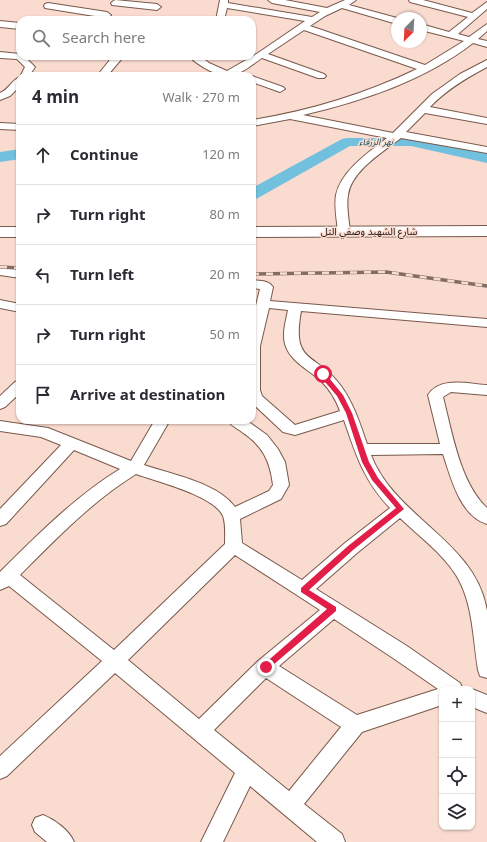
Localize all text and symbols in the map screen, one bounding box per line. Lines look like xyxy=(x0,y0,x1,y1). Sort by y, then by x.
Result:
north arrow xyxy=(391,12,427,48)
search box xyxy=(16,16,256,60)
text: Search here xyxy=(62,22,145,54)
icon: search xyxy=(30,27,52,49)
text: 4 min xyxy=(32,80,79,116)
text: Walk · 270 m xyxy=(162,84,240,112)
water label: نهر الزرقاء xyxy=(359,133,394,152)
text: Continue xyxy=(70,139,138,171)
text: 120 m xyxy=(202,141,240,169)
icon: ahead xyxy=(32,144,54,166)
text: Turn right xyxy=(70,199,146,231)
text: 80 m xyxy=(210,201,240,229)
icon: right xyxy=(32,204,54,226)
street label: شارع الشهيد وصفي التل xyxy=(321,221,418,242)
text: Turn left xyxy=(70,259,134,291)
text: 20 m xyxy=(210,261,240,289)
icon: left xyxy=(32,264,54,286)
text: Turn right xyxy=(70,319,146,351)
text: 50 m xyxy=(210,321,240,349)
icon: right xyxy=(32,324,54,346)
route start xyxy=(314,365,332,383)
text: Arrive at destination xyxy=(70,379,225,411)
icon: arrive xyxy=(32,384,54,406)
route end xyxy=(257,658,275,676)
map controls xyxy=(439,686,475,830)
button: + xyxy=(439,686,475,722)
button: − xyxy=(439,722,475,758)
button: locate xyxy=(439,758,475,794)
button: layers xyxy=(439,794,475,830)

